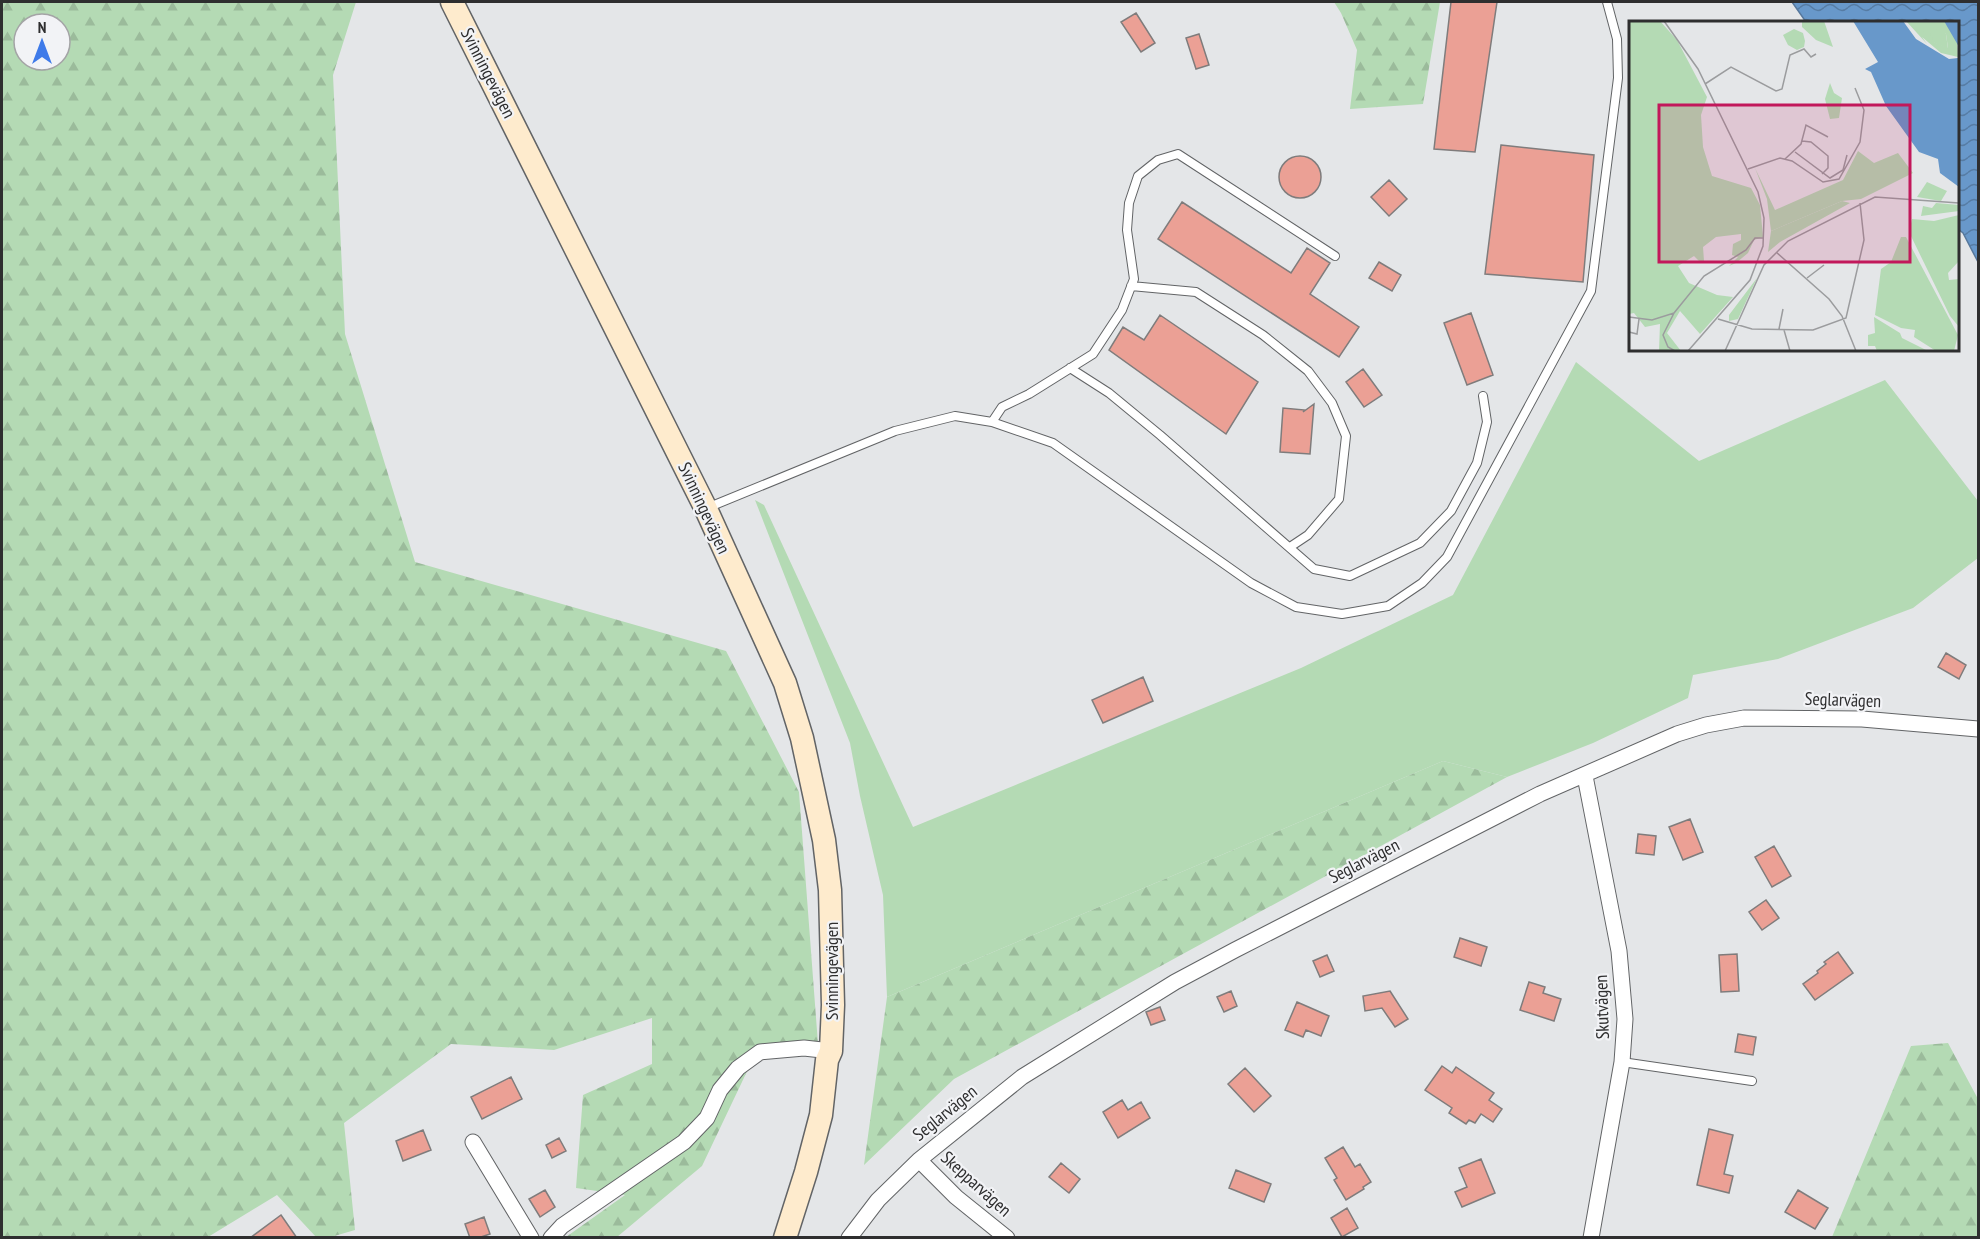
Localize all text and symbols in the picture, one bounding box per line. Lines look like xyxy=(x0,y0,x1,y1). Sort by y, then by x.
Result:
north arrow xyxy=(12,12,72,72)
text: N xyxy=(38,17,46,37)
inset map xyxy=(1629,21,1959,351)
street label: Svinningevägen xyxy=(456,24,521,122)
street label: Svinningevägen xyxy=(673,458,736,557)
street label: Seglarvägen xyxy=(1804,687,1882,712)
street label: Seglarvägen xyxy=(1325,833,1403,888)
street label: Svinningevägen xyxy=(820,922,843,1020)
street label: Skutvägen xyxy=(1589,974,1614,1040)
street label: Seglarvägen xyxy=(908,1080,982,1146)
street label: Skepparvägen xyxy=(936,1146,1016,1221)

